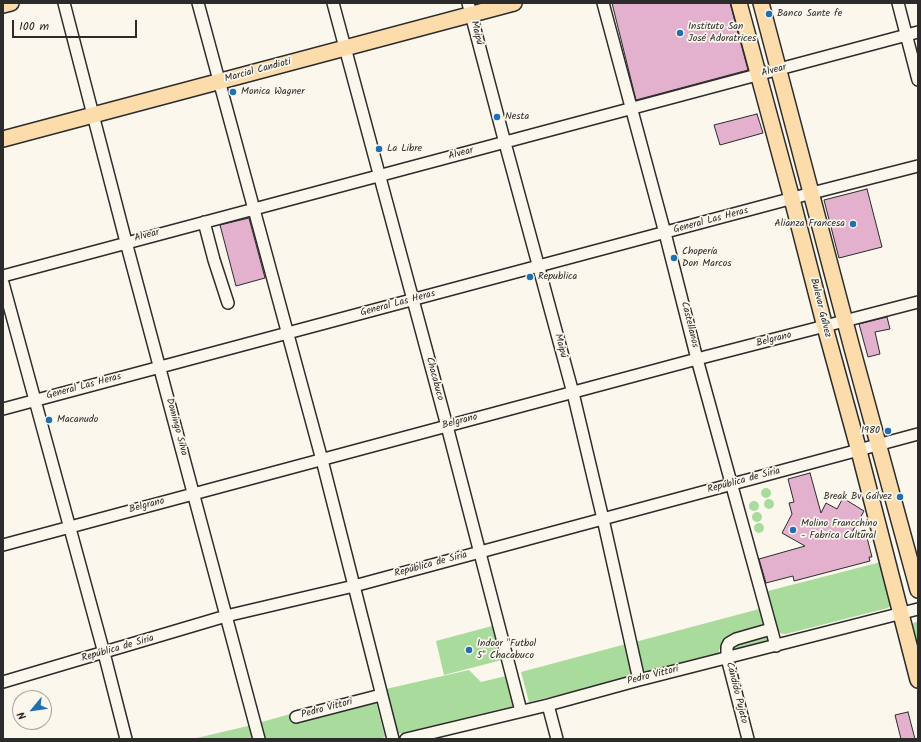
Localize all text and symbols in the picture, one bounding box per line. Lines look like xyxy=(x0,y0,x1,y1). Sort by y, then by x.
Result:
place label: Banco Sante fe xyxy=(777,8,842,20)
marker: Banco Sante fe xyxy=(764,9,774,19)
scale bar xyxy=(14,12,139,38)
text: 100 m xyxy=(19,17,49,36)
street label: Maipú xyxy=(467,20,485,46)
place label: Instituto San José Adoratrices xyxy=(688,21,756,44)
marker: Instituto San José Adoratrices xyxy=(675,28,685,38)
street label: Marcial Candioti xyxy=(224,56,292,86)
street label: Alvear xyxy=(760,62,788,80)
place label: Monica Wagner xyxy=(241,86,305,98)
marker: Monica Wagner xyxy=(228,87,238,97)
place label: Nesta xyxy=(505,111,529,123)
marker: Nesta xyxy=(492,112,502,122)
place label: La Libre xyxy=(387,143,422,155)
marker: La Libre xyxy=(374,144,384,154)
street label: Alvear xyxy=(447,145,475,163)
street label: General Las Heras xyxy=(672,205,750,237)
place label: Alianza Francesa xyxy=(775,218,845,230)
marker: Alianza Francesa xyxy=(848,219,858,229)
street label: Alvear xyxy=(133,227,161,245)
place label: Chopería Don Marcos xyxy=(682,246,731,270)
marker: Chopería Don Marcos xyxy=(669,253,679,263)
place label: Republica xyxy=(538,271,577,283)
marker: Republica xyxy=(525,272,535,282)
street label: Bulevar Gálvez xyxy=(807,277,833,339)
street label: General Las Heras xyxy=(359,288,437,320)
street label: Castellanos xyxy=(677,301,701,349)
street label: Belgrano xyxy=(755,330,793,350)
street label: Maipú xyxy=(551,333,569,359)
street label: Chacabuco xyxy=(422,356,446,402)
street label: General Las Heras xyxy=(45,371,123,403)
street label: Domingo Silva xyxy=(163,397,189,457)
street label: Belgrano xyxy=(441,412,479,432)
place label: Macanudo xyxy=(57,414,98,426)
marker: Macanudo xyxy=(44,415,54,425)
place label: 1980 xyxy=(861,425,880,437)
marker: 1980 xyxy=(883,426,893,436)
street label: República de Siria xyxy=(706,466,782,496)
place label: Break Bv Gálvez xyxy=(823,491,892,503)
marker: Break Bv Gálvez xyxy=(895,492,905,502)
street label: Belgrano xyxy=(128,496,166,516)
place label: Molino Francchino - Fabrica Cultural xyxy=(801,518,877,542)
marker: Molino Francchino - Fabrica Cultural xyxy=(788,525,798,535)
street label: República de Siria xyxy=(393,550,469,580)
street label: República de Siria xyxy=(80,633,156,665)
place label: Indoor "Futbol 5" Chacabuco xyxy=(477,638,536,662)
marker: Indoor "Futbol 5" Chacabuco xyxy=(464,645,474,655)
street label: Cándido Pujato xyxy=(723,661,749,725)
street label: Pedro Vittori xyxy=(626,664,680,688)
north arrow xyxy=(12,690,52,730)
street label: Pedro Vittori xyxy=(300,696,354,722)
text: N xyxy=(13,708,32,723)

